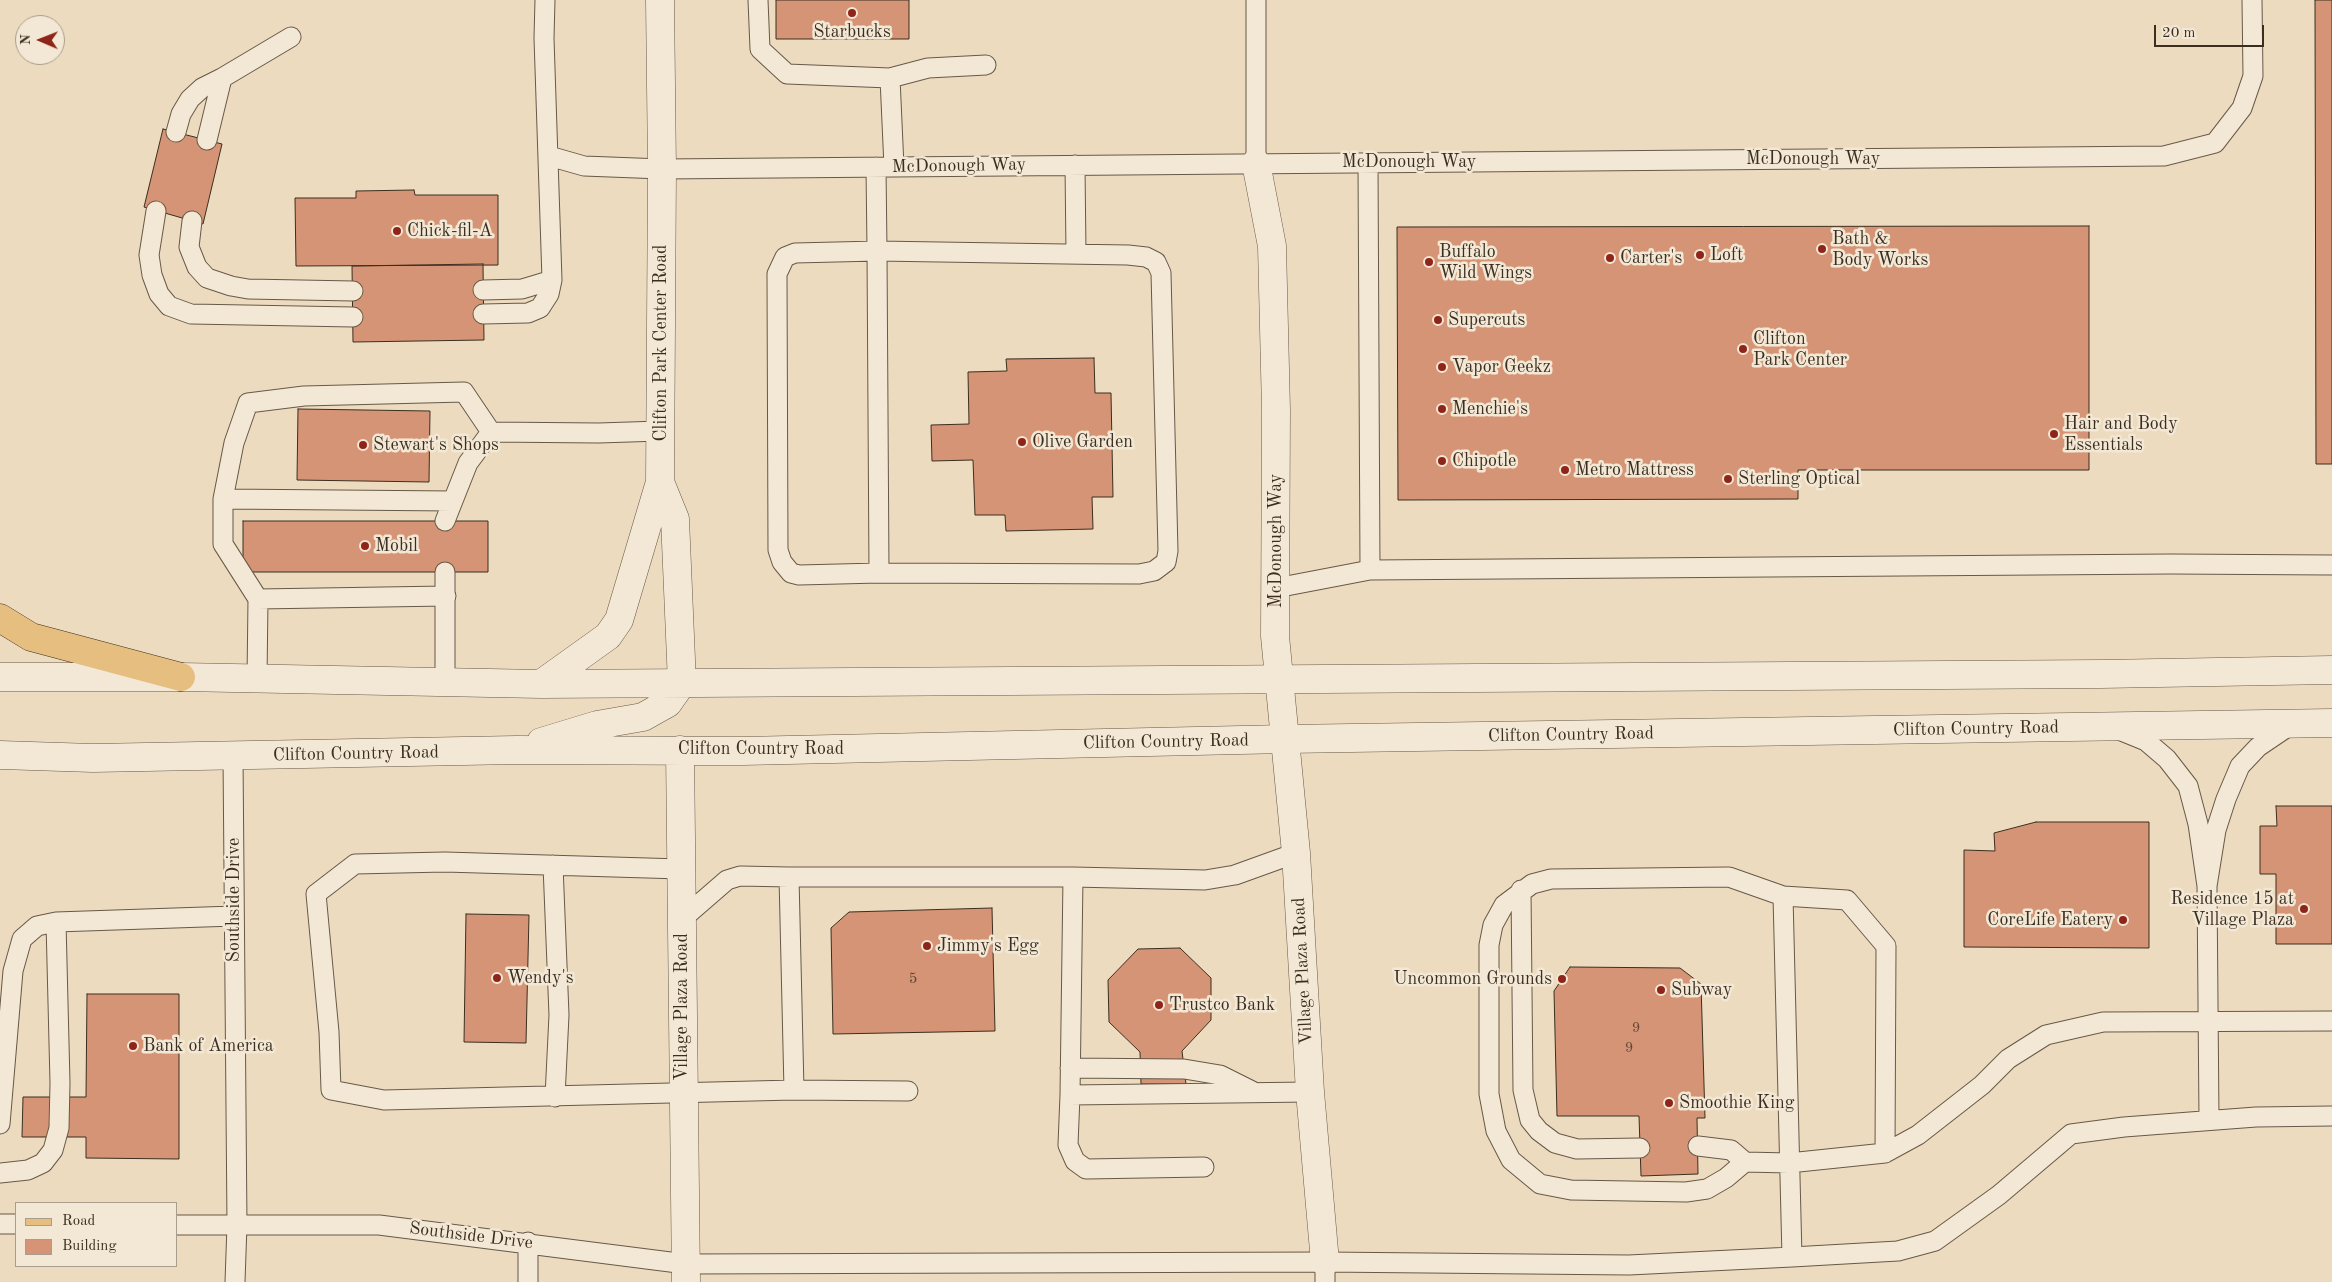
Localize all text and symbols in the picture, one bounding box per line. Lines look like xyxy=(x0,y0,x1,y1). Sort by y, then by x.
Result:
marker: Starbucks xyxy=(846,7,858,19)
north arrow xyxy=(15,15,65,65)
scale bar xyxy=(2157,15,2267,47)
place label: Starbucks xyxy=(813,21,891,43)
text: 20 m xyxy=(2162,26,2196,41)
text: N xyxy=(19,34,33,45)
street label: McDonough Way xyxy=(1746,148,1880,170)
street label: McDonough Way xyxy=(1342,151,1476,173)
street label: McDonough Way xyxy=(892,154,1026,178)
place label: Chick-fil-A xyxy=(407,220,492,242)
marker: Chick-fil-A xyxy=(391,225,403,237)
place label: Bath & Body Works xyxy=(1832,228,1928,270)
place label: Buffalo Wild Wings xyxy=(1439,241,1532,284)
marker: Bath & Body Works xyxy=(1816,243,1828,255)
place label: Loft xyxy=(1710,244,1743,266)
street label: Clifton Park Center Road xyxy=(650,245,672,441)
place label: Carter's xyxy=(1620,247,1682,269)
marker: Loft xyxy=(1694,249,1706,261)
marker: Carter's xyxy=(1604,252,1616,264)
marker: Buffalo Wild Wings xyxy=(1423,256,1435,268)
place label: Supercuts xyxy=(1448,309,1525,331)
marker: Supercuts xyxy=(1432,314,1444,326)
place label: Clifton Park Center xyxy=(1753,328,1847,370)
marker: Clifton Park Center xyxy=(1737,343,1749,355)
place label: Vapor Geekz xyxy=(1452,356,1551,378)
marker: Vapor Geekz xyxy=(1436,361,1448,373)
place label: Menchie's xyxy=(1452,398,1528,420)
marker: Menchie's xyxy=(1436,403,1448,415)
place label: Hair and Body Essentials xyxy=(2064,413,2178,456)
marker: Hair and Body Essentials xyxy=(2048,428,2060,440)
place label: Olive Garden xyxy=(1032,431,1133,453)
place label: Stewart's Shops xyxy=(373,434,499,456)
marker: Olive Garden xyxy=(1016,436,1028,448)
marker: Stewart's Shops xyxy=(357,439,369,451)
place label: Chipotle xyxy=(1452,450,1516,472)
marker: Chipotle xyxy=(1436,455,1448,467)
place label: Metro Mattress xyxy=(1575,459,1694,481)
marker: Metro Mattress xyxy=(1559,464,1571,476)
place label: Sterling Optical xyxy=(1738,468,1860,490)
marker: Sterling Optical xyxy=(1722,473,1734,485)
street label: McDonough Way xyxy=(1265,474,1287,608)
place label: Mobil xyxy=(375,535,418,557)
marker: Mobil xyxy=(359,540,371,552)
street label: Clifton Country Road xyxy=(1893,717,2059,741)
street label: Clifton Country Road xyxy=(1488,723,1654,747)
street label: Clifton Country Road xyxy=(1083,730,1249,754)
street label: Clifton Country Road xyxy=(678,738,844,760)
street label: Clifton Country Road xyxy=(273,742,439,766)
street label: Southside Drive xyxy=(223,838,245,962)
place label: Residence 15 at Village Plaza xyxy=(2170,888,2294,931)
street label: Village Plaza Road xyxy=(1288,897,1318,1045)
marker: Residence 15 at Village Plaza xyxy=(2298,903,2310,915)
place label: CoreLife Eatery xyxy=(1987,909,2113,931)
marker: CoreLife Eatery xyxy=(2117,914,2129,926)
street label: Village Plaza Road xyxy=(671,933,693,1081)
place label: Jimmy's Egg xyxy=(937,935,1039,957)
marker: Jimmy's Egg xyxy=(921,940,933,952)
place label: Wendy's xyxy=(507,967,574,989)
place label: Uncommon Grounds xyxy=(1393,968,1552,990)
house number: 5 xyxy=(909,970,917,988)
marker: Wendy's xyxy=(491,972,503,984)
marker: Uncommon Grounds xyxy=(1556,973,1568,985)
place label: Subway xyxy=(1671,979,1732,1001)
marker: Subway xyxy=(1655,984,1667,996)
place label: Trustco Bank xyxy=(1169,994,1275,1016)
marker: Trustco Bank xyxy=(1153,999,1165,1011)
house number: 9 xyxy=(1632,1019,1640,1037)
place label: Bank of America xyxy=(143,1035,274,1057)
house number: 9 xyxy=(1625,1039,1633,1057)
marker: Bank of America xyxy=(127,1040,139,1052)
place label: Smoothie King xyxy=(1679,1092,1794,1114)
marker: Smoothie King xyxy=(1663,1097,1675,1109)
legend xyxy=(15,1202,178,1267)
text: Road xyxy=(62,1214,95,1229)
street label: Southside Drive xyxy=(408,1218,534,1254)
text: Building xyxy=(62,1239,117,1254)

